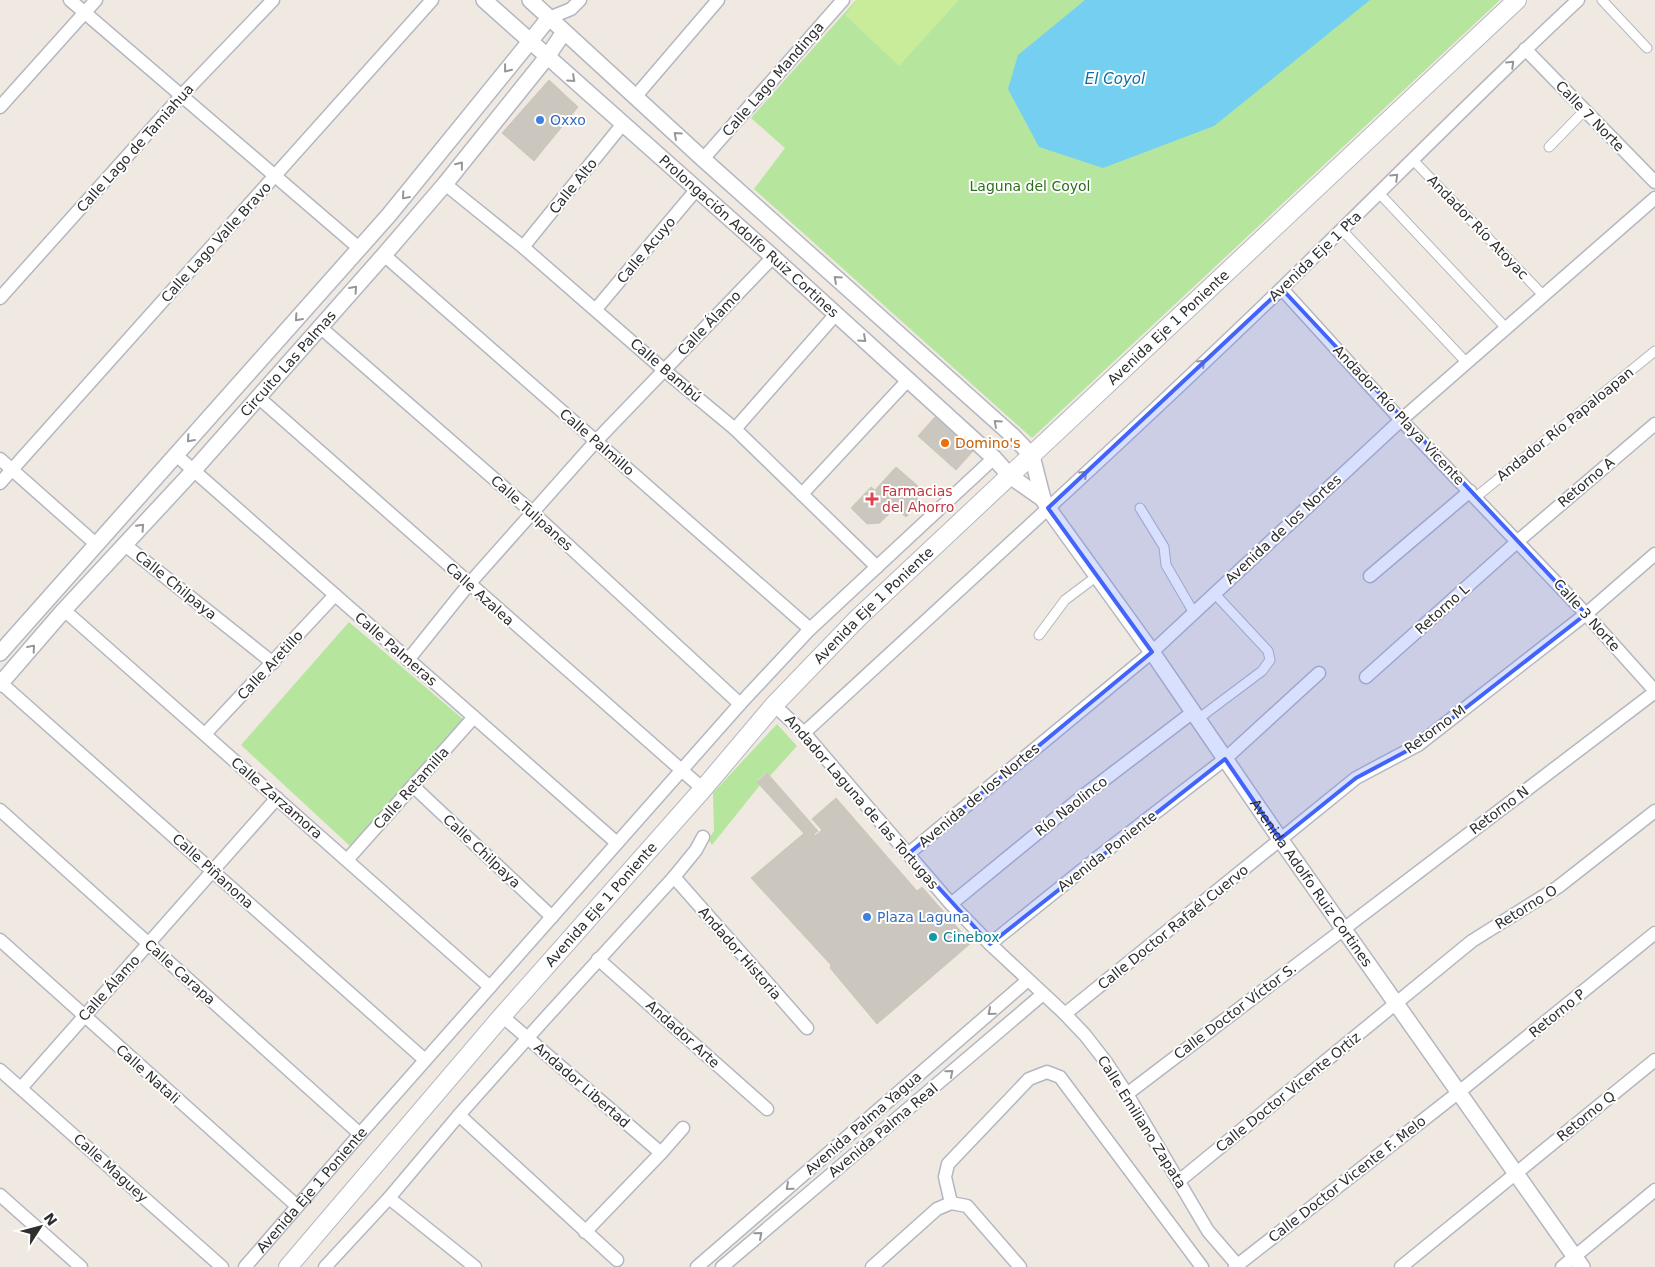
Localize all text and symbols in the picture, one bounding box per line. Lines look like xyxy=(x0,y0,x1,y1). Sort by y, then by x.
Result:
street label: Calle Lago Mandinga xyxy=(719,19,827,139)
one-way arrow xyxy=(1505,60,1514,69)
one-way arrow xyxy=(504,63,512,72)
water label: El Coyol xyxy=(1085,70,1146,88)
one-way arrow xyxy=(566,73,575,82)
street label: Calle 7 Norte xyxy=(1552,78,1628,154)
street label: Calle Lago de Tamiahua xyxy=(73,81,197,215)
place label: Oxxo xyxy=(550,112,586,128)
marker: Oxxo xyxy=(534,114,546,126)
one-way arrow xyxy=(673,132,682,141)
street label: Prolongación Adolfo Ruiz Cortines xyxy=(656,152,842,321)
street label: Calle Alto xyxy=(546,155,600,217)
one-way arrow xyxy=(455,162,463,171)
street label: Andador Río Atoyac xyxy=(1424,172,1532,282)
one-way arrow xyxy=(1389,174,1398,183)
park label: Laguna del Coyol xyxy=(970,178,1090,194)
street label: Calle Lago Valle Bravo xyxy=(158,179,274,305)
one-way arrow xyxy=(402,190,411,199)
street label: Avenida Eje 1 Pta xyxy=(1266,208,1364,304)
street label: Calle Acuyo xyxy=(614,213,678,287)
street label: Avenida Eje 1 Poniente xyxy=(1104,267,1232,388)
one-way arrow xyxy=(833,276,842,285)
one-way arrow xyxy=(349,285,358,294)
street label: Calle Álamo xyxy=(674,287,744,359)
street label: Circuito Las Palmas xyxy=(237,307,339,420)
one-way arrow xyxy=(295,312,304,321)
one-way arrow xyxy=(857,333,866,342)
street label: Calle Bambú xyxy=(627,335,705,405)
street label: Andador Río Playa Vicente xyxy=(1330,342,1468,488)
one-way arrow xyxy=(1197,360,1206,369)
street label: Andador Río Papaloapan xyxy=(1493,364,1637,484)
street label: Calle Palmillo xyxy=(557,405,637,479)
one-way arrow xyxy=(994,420,1003,428)
one-way arrow xyxy=(187,433,196,442)
place label: Domino's xyxy=(955,435,1020,451)
marker: Domino's xyxy=(939,437,951,449)
street label: Retorno A xyxy=(1555,454,1618,510)
one-way arrow xyxy=(1078,471,1087,480)
street label: Avenida de los Nortes xyxy=(1222,471,1344,587)
street label: Calle Tulipanes xyxy=(488,472,576,554)
place label: Farmacias del Ahorro xyxy=(882,483,954,515)
marker: Farmacias del Ahorro xyxy=(866,493,878,505)
one-way arrow xyxy=(135,524,144,533)
street label: Avenida Eje 1 Poniente xyxy=(810,544,937,667)
street label: Calle Chilpaya xyxy=(132,547,220,623)
street label: Calle Azalea xyxy=(443,559,517,629)
street label: Calle 3 Norte xyxy=(1550,576,1624,654)
street label: Retorno L xyxy=(1412,581,1472,637)
street label: Calle Palmeras xyxy=(352,609,440,689)
street label: Calle Aretillo xyxy=(234,627,306,703)
one-way arrow xyxy=(26,644,35,653)
street label: Retorno M xyxy=(1401,702,1469,756)
street label: Andador Laguna de las Tortugas xyxy=(782,712,942,892)
street label: Avenida de los Nortes xyxy=(915,740,1043,850)
street label: Calle Retamilla xyxy=(370,744,452,832)
street label: Calle Zarzamora xyxy=(228,754,326,842)
street label: Río Naolinco xyxy=(1032,773,1110,839)
street label: Retorno N xyxy=(1466,783,1532,837)
street label: Avenida Adolfo Ruiz Cortines xyxy=(1247,796,1376,970)
street label: Avenida Poniente xyxy=(1054,807,1160,895)
street label: Calle Chilpaya xyxy=(440,811,524,891)
street label: Calle Piñanona xyxy=(169,830,257,912)
street label: Avenida Eje 1 Poniente xyxy=(542,839,660,970)
street label: Calle Doctor Rafaél Cuervo xyxy=(1095,861,1251,993)
street label: Retorno O xyxy=(1492,882,1560,932)
street label: Andador Historia xyxy=(695,903,785,1003)
place label: Plaza Laguna xyxy=(877,909,970,925)
marker: Plaza Laguna xyxy=(861,911,873,923)
place label: Cinebox xyxy=(943,929,999,945)
marker: Cinebox xyxy=(927,931,939,943)
street label: Calle Carapa xyxy=(141,936,219,1008)
street label: Calle Álamo xyxy=(75,952,143,1024)
street label: Calle Doctor Víctor S. xyxy=(1171,960,1299,1062)
street label: Retorno P xyxy=(1526,986,1588,1040)
street label: Andador Arte xyxy=(643,997,723,1071)
one-way arrow xyxy=(988,1006,997,1015)
street label: Calle Doctor Vicente Ortiz xyxy=(1213,1029,1363,1155)
street label: Andador Libertad xyxy=(531,1039,633,1131)
street label: Calle Natali xyxy=(113,1041,183,1107)
street label: Calle Emiliano Zapata xyxy=(1095,1053,1189,1191)
street label: Avenida Palma Yagua xyxy=(802,1068,924,1178)
one-way arrow xyxy=(944,1070,953,1079)
street label: Avenida Palma Real xyxy=(825,1080,941,1180)
street label: Retorno Q xyxy=(1554,1088,1618,1144)
street label: Calle Doctor Vicente F. Melo xyxy=(1265,1113,1429,1245)
street label: Avenida Eje 1 Poniente xyxy=(253,1124,370,1256)
street label: Calle Maguey xyxy=(71,1130,151,1206)
one-way arrow xyxy=(786,1181,795,1190)
north arrow xyxy=(15,1202,65,1252)
text: N xyxy=(41,1210,60,1229)
one-way arrow xyxy=(754,1232,763,1241)

